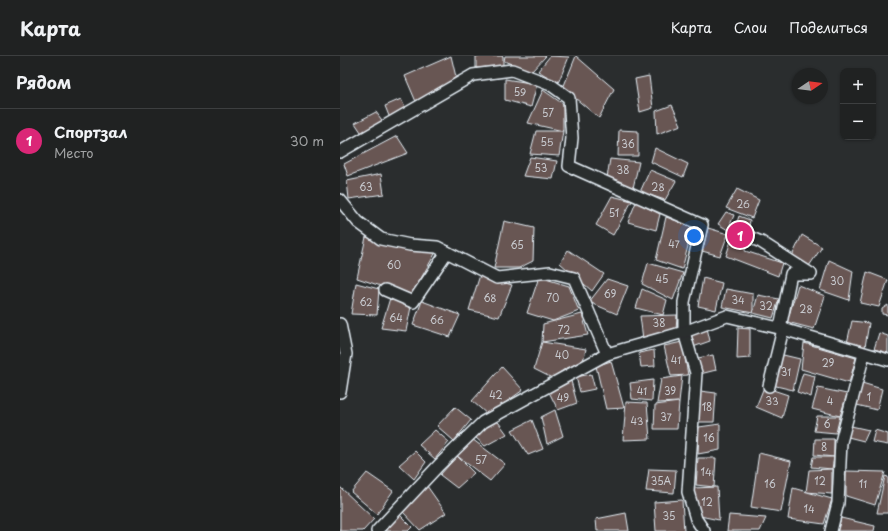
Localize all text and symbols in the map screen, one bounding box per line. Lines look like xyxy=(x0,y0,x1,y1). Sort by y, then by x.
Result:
text: Карта xyxy=(20,14,81,42)
text: Карта xyxy=(671,17,712,38)
text: Слои xyxy=(734,17,767,38)
text: Поделиться xyxy=(789,17,868,38)
north arrow xyxy=(792,68,828,104)
map controls xyxy=(840,68,876,140)
button: + xyxy=(840,68,876,104)
text: Рядом xyxy=(16,69,71,95)
house number: 59 xyxy=(514,84,526,99)
button: − xyxy=(840,104,876,140)
house number: 57 xyxy=(542,105,554,120)
text: Спортзал xyxy=(54,120,127,143)
text: 1 xyxy=(26,131,32,150)
text: 30 m xyxy=(290,131,324,150)
house number: 55 xyxy=(541,134,554,149)
house number: 36 xyxy=(621,136,635,151)
text: Место xyxy=(54,143,94,162)
house number: 53 xyxy=(535,160,547,175)
house number: 38 xyxy=(617,162,629,177)
house number: 63 xyxy=(359,179,373,194)
house number: 28 xyxy=(651,179,665,194)
house number: 26 xyxy=(736,196,750,211)
house number: 51 xyxy=(609,205,619,220)
pin: 1 xyxy=(727,220,753,250)
your location xyxy=(684,226,704,246)
house number: 47 xyxy=(668,236,681,251)
house number: 65 xyxy=(510,237,524,252)
house number: 60 xyxy=(387,257,401,272)
house number: 45 xyxy=(656,271,668,286)
house number: 30 xyxy=(830,273,844,288)
house number: 69 xyxy=(604,286,616,301)
house number: 68 xyxy=(483,290,497,305)
house number: 70 xyxy=(547,290,559,305)
house number: 34 xyxy=(731,292,745,307)
house number: 62 xyxy=(359,294,373,309)
house number: 32 xyxy=(759,298,773,313)
house number: 28 xyxy=(799,301,813,316)
house number: 64 xyxy=(389,310,403,325)
house number: 66 xyxy=(430,312,444,327)
house number: 38 xyxy=(653,315,665,330)
house number: 72 xyxy=(558,322,570,337)
house number: 40 xyxy=(555,347,569,362)
house number: 41 xyxy=(671,352,681,367)
house number: 29 xyxy=(822,355,835,370)
house number: 31 xyxy=(781,364,791,379)
house number: 41 xyxy=(637,383,647,398)
house number: 39 xyxy=(664,383,676,398)
house number: 42 xyxy=(489,387,503,402)
house number: 1 xyxy=(867,389,871,404)
house number: 49 xyxy=(557,390,569,405)
house number: 33 xyxy=(765,393,779,408)
house number: 4 xyxy=(827,393,834,408)
house number: 18 xyxy=(702,399,712,414)
house number: 37 xyxy=(660,409,673,424)
house number: 43 xyxy=(631,413,644,428)
house number: 6 xyxy=(823,416,831,431)
house number: 16 xyxy=(703,430,715,445)
house number: 8 xyxy=(821,439,827,454)
house number: 57 xyxy=(475,452,487,467)
house number: 14 xyxy=(700,464,712,479)
house number: 35А xyxy=(651,473,672,488)
house number: 12 xyxy=(814,473,826,488)
house number: 16 xyxy=(764,476,776,491)
house number: 11 xyxy=(859,476,867,491)
house number: 12 xyxy=(701,494,713,509)
house number: 14 xyxy=(803,501,815,516)
house number: 35 xyxy=(663,508,675,523)

